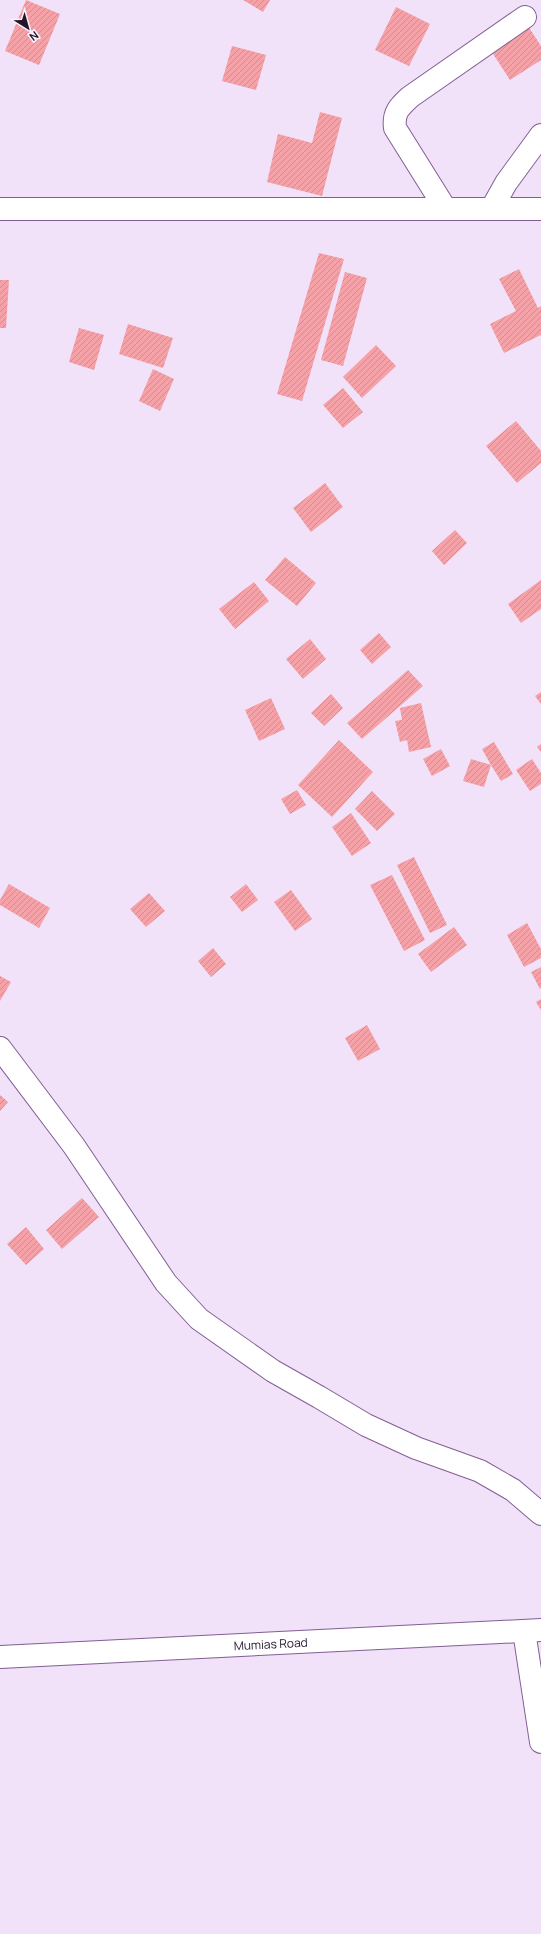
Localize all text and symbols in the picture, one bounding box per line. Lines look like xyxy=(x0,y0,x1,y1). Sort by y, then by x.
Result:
north arrow xyxy=(8,8,48,48)
text: N xyxy=(27,28,42,45)
street label: Mumias Road xyxy=(233,1633,308,1654)

